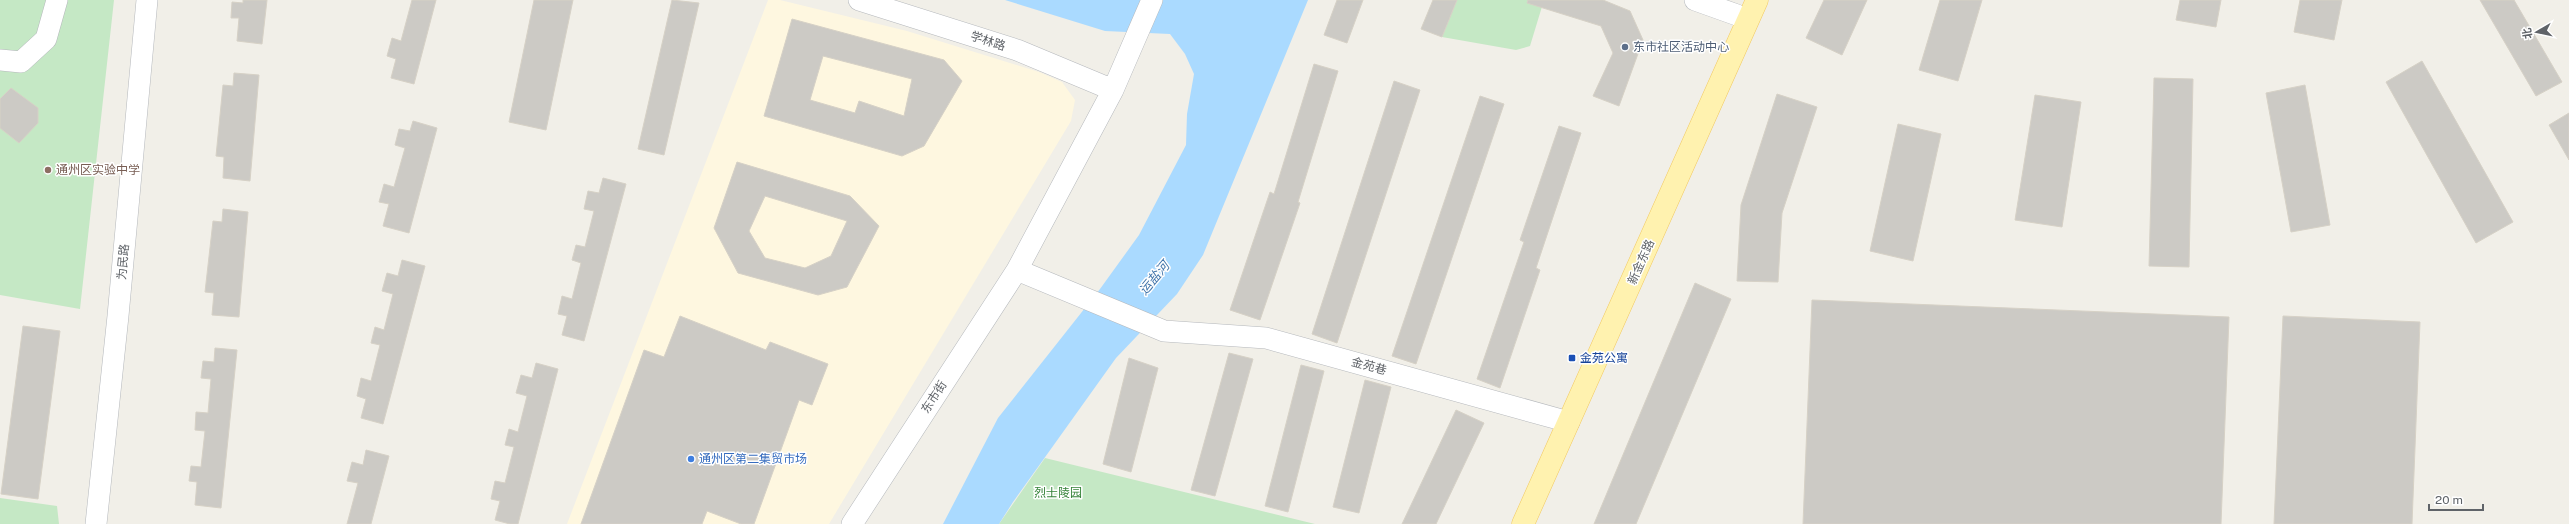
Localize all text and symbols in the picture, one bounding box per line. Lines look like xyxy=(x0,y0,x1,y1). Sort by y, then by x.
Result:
north arrow xyxy=(2517,12,2557,52)
text: 北 xyxy=(2520,27,2534,40)
street label: 学林路 xyxy=(969,29,1007,53)
place label: 东市社区活动中心 xyxy=(1633,40,1729,54)
marker: 东市社区活动中心 xyxy=(1620,42,1630,52)
place label: 通州区实验中学 xyxy=(56,163,140,177)
marker: 通州区实验中学 xyxy=(43,165,53,175)
street label: 新金东路 xyxy=(1625,237,1657,287)
street label: 为民路 xyxy=(114,243,132,281)
water label: 运盐河 xyxy=(1136,256,1174,298)
place label: 金苑公寓 xyxy=(1580,351,1628,365)
marker: 金苑公寓 xyxy=(1567,353,1577,363)
street label: 金苑巷 xyxy=(1350,355,1388,377)
street label: 东市街 xyxy=(918,378,950,416)
place label: 通州区第二集贸市场 xyxy=(699,452,807,466)
marker: 通州区第二集贸市场 xyxy=(686,454,696,464)
park label: 烈士陵园 xyxy=(1034,486,1082,500)
scale bar xyxy=(2429,486,2483,512)
text: 20 m xyxy=(2435,493,2463,507)

